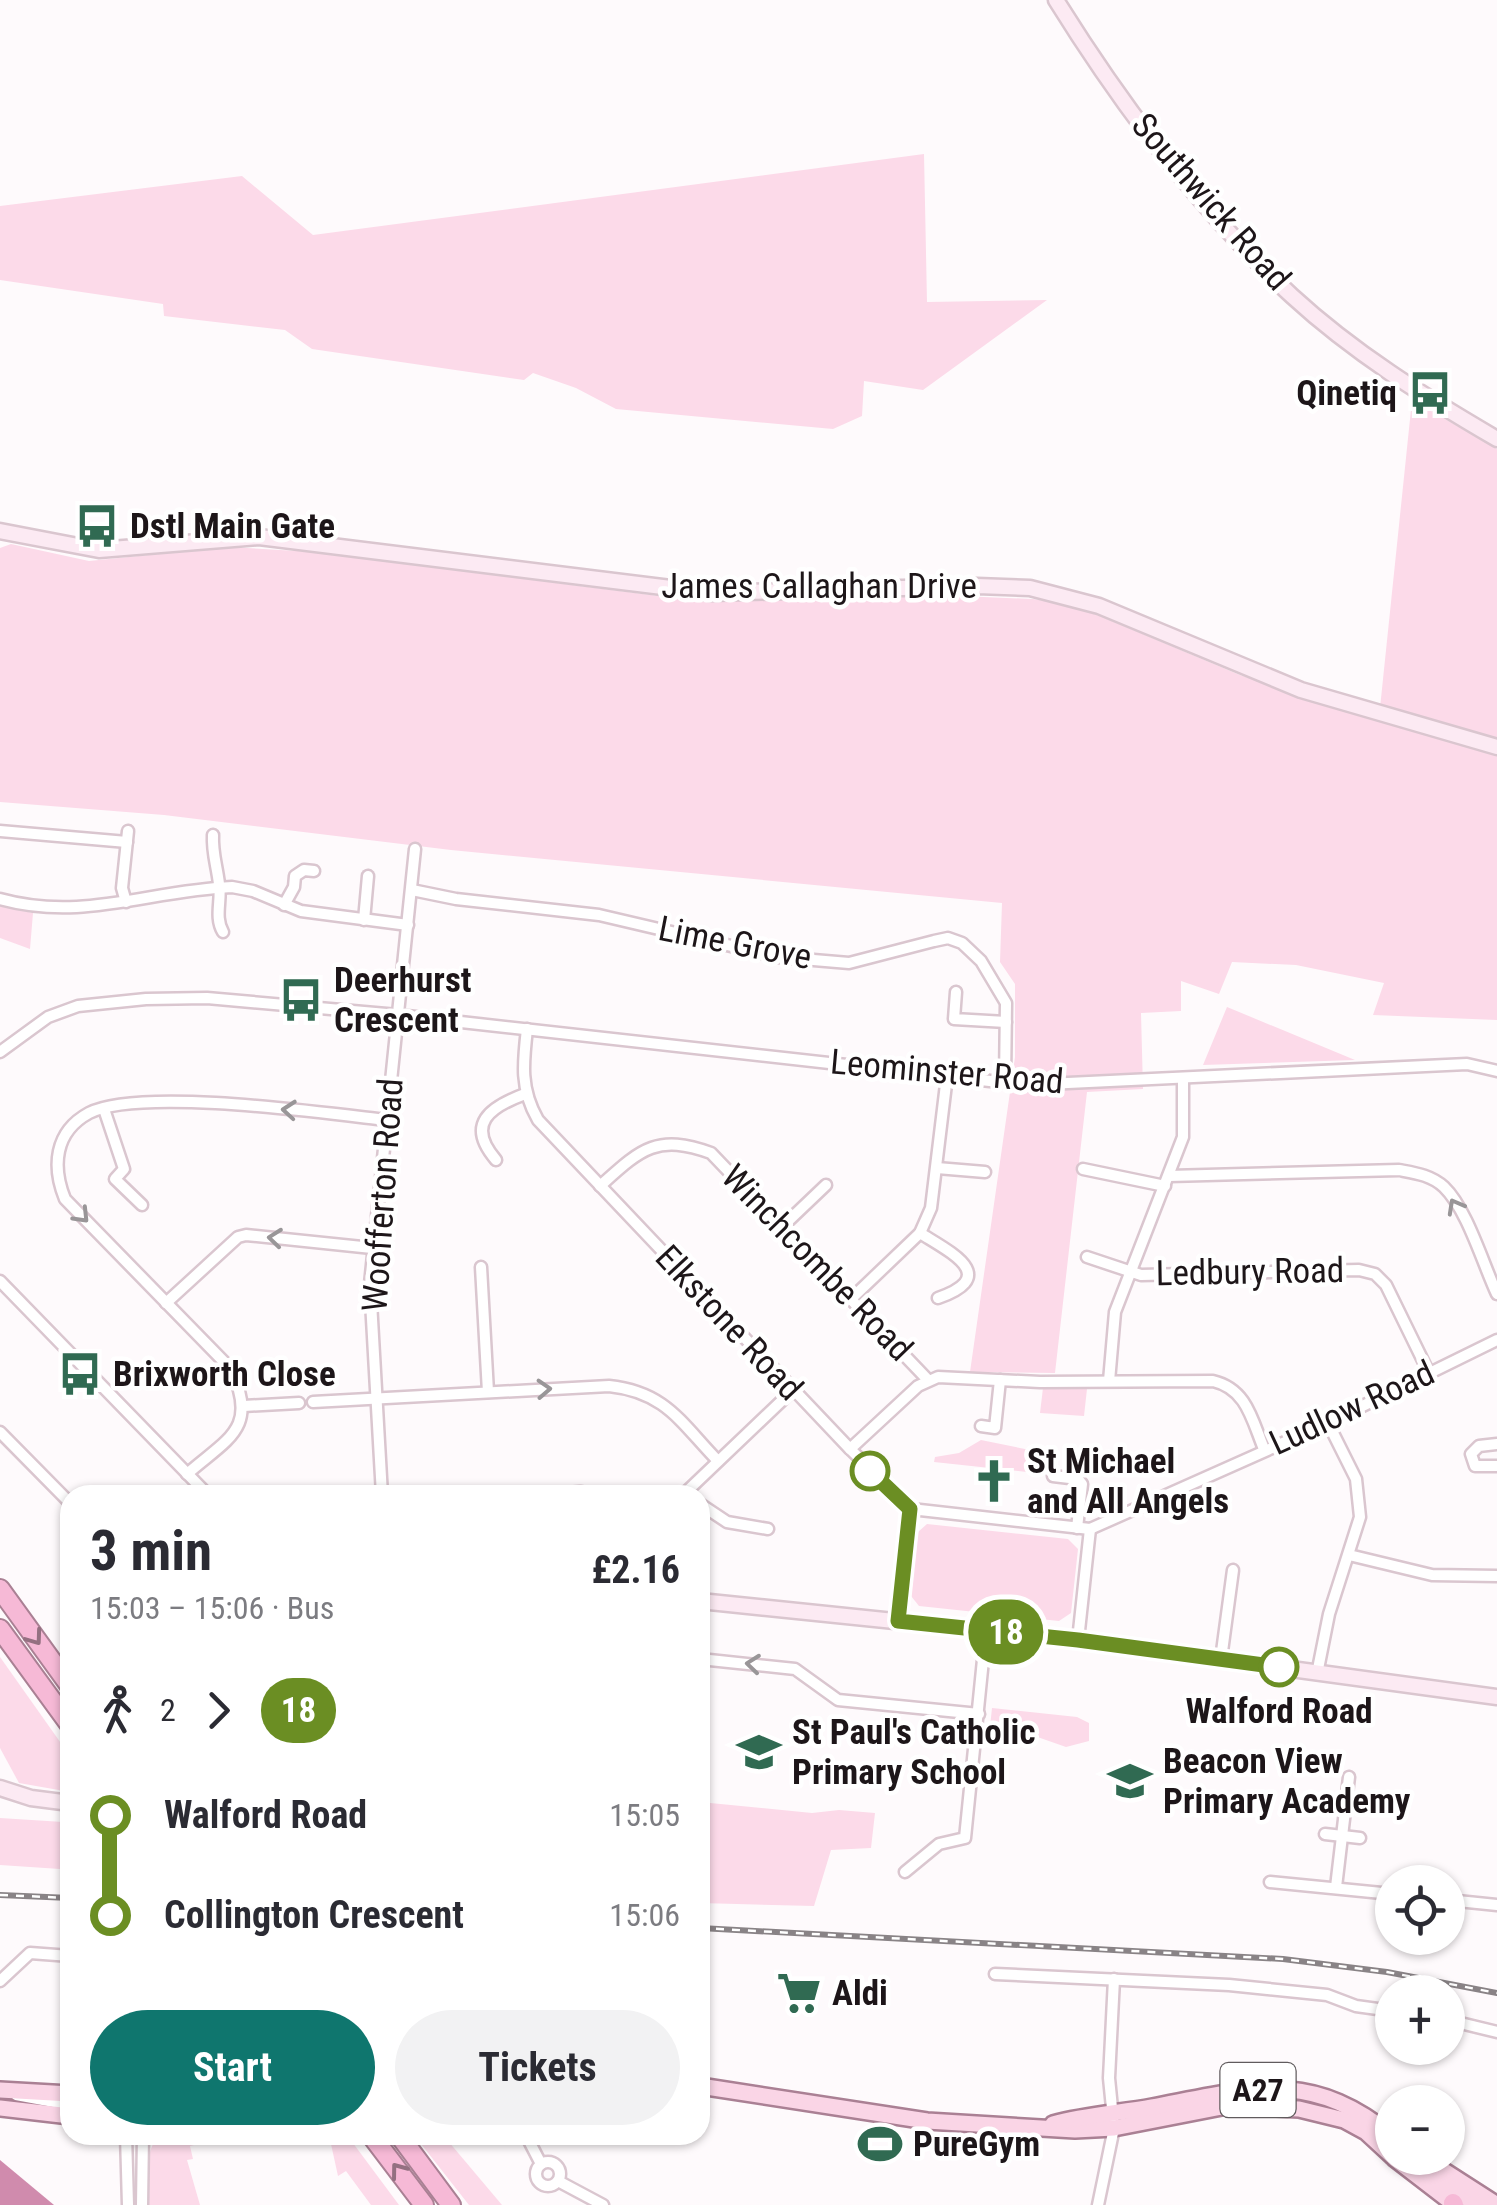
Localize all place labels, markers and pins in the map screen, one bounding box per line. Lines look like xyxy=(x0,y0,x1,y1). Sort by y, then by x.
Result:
bus stop icon: Qinetiq xyxy=(1406,369,1454,417)
place label: Qinetiq xyxy=(1296,373,1397,414)
bus stop icon: Dstl Main Gate xyxy=(73,502,121,550)
place label: Dstl Main Gate xyxy=(130,506,335,547)
place label: Deerhurst Crescent xyxy=(334,960,472,1041)
bus stop icon: Deerhurst Crescent xyxy=(277,976,325,1024)
bus stop icon: Brixworth Close xyxy=(56,1350,104,1398)
place label: Brixworth Close xyxy=(113,1354,336,1395)
place label: St Michael and All Angels xyxy=(1027,1441,1229,1522)
unlabelled marker xyxy=(851,1452,889,1490)
church icon: St Michael and All Angels xyxy=(970,1457,1018,1505)
marker: Walford Road xyxy=(1260,1648,1298,1686)
place label: Walford Road xyxy=(1185,1691,1373,1732)
place label: St Paul's Catholic Primary School xyxy=(792,1712,1036,1793)
school or university icon: St Paul's Catholic Primary School xyxy=(735,1728,783,1776)
place label: Beacon View Primary Academy xyxy=(1163,1741,1411,1822)
school or university icon: Beacon View Primary Academy xyxy=(1106,1757,1154,1805)
supermarket icon: Aldi xyxy=(775,1969,823,2017)
place label: Aldi xyxy=(832,1973,888,2014)
sports icon: PureGym xyxy=(856,2120,904,2168)
place label: PureGym xyxy=(913,2124,1040,2165)

